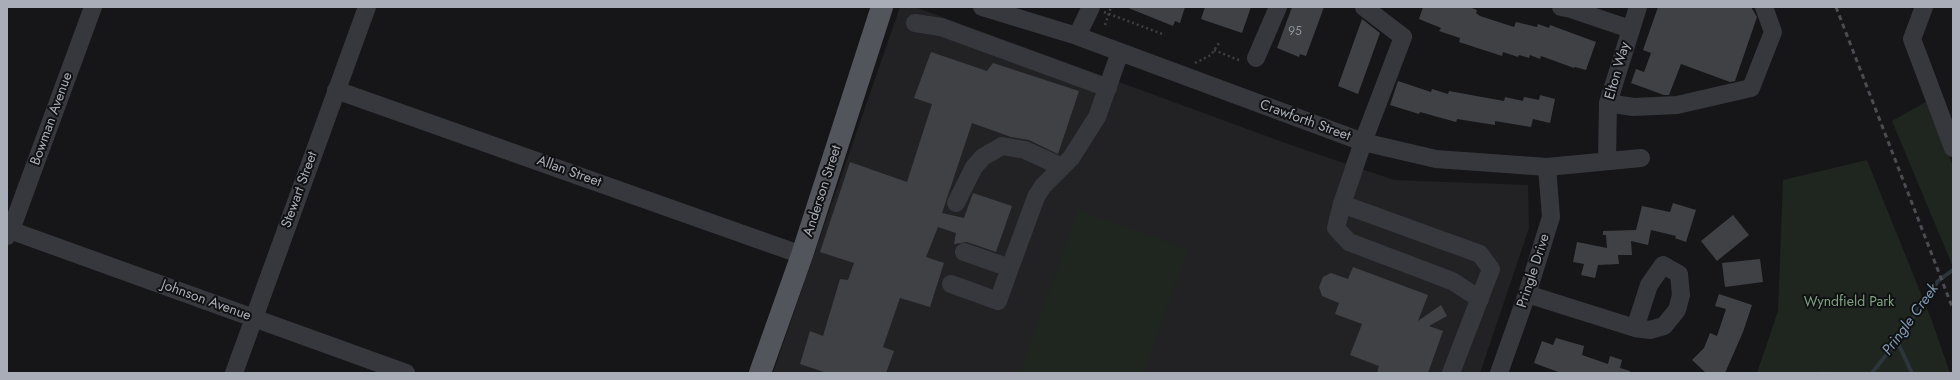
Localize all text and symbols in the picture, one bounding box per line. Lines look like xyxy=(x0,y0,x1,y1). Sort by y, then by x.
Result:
house number: 95 xyxy=(1288,25,1302,39)
street label: Elton Way xyxy=(1602,40,1634,102)
street label: Bowman Avenue xyxy=(27,70,77,168)
street label: Crawforth Street xyxy=(1257,97,1353,145)
street label: Anderson Street xyxy=(800,143,846,239)
street label: Stewart Street xyxy=(278,150,322,230)
street label: Allan Street xyxy=(534,153,604,191)
street label: Pringle Drive xyxy=(1514,232,1554,310)
street label: Johnson Avenue xyxy=(159,277,253,325)
water label: Pringle Creek xyxy=(1879,281,1943,359)
park label: Wyndfield Park xyxy=(1804,295,1894,311)

